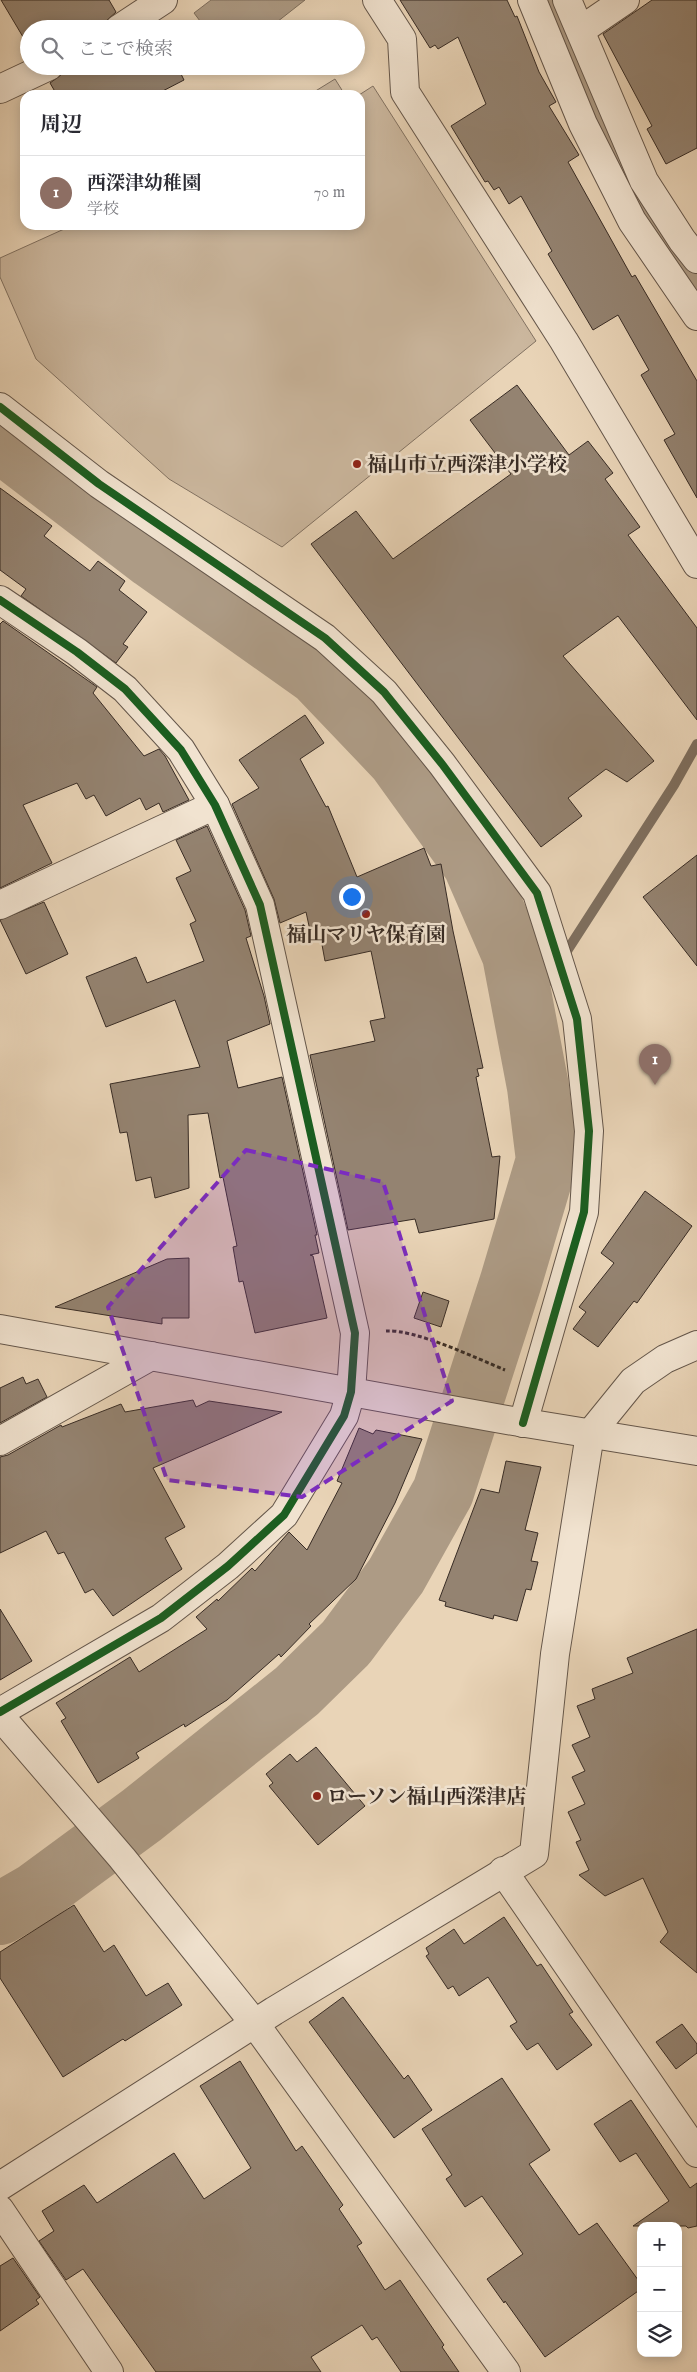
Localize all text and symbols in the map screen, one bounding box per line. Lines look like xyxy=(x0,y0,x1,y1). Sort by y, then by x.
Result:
search box xyxy=(20,20,365,75)
icon: search xyxy=(38,34,66,62)
text: ここで検索 xyxy=(78,38,173,62)
text: 周辺 xyxy=(40,112,82,139)
text: 西深津幼稚園 xyxy=(87,172,201,196)
text: 1 xyxy=(53,183,59,203)
text: 70 m xyxy=(314,183,345,203)
text: 学校 xyxy=(87,200,119,220)
place label: 福山市立西深津小学校 xyxy=(367,453,567,478)
marker: 福山市立西深津小学校 xyxy=(351,458,363,470)
your location xyxy=(339,884,365,910)
marker: 福山マリヤ保育園 xyxy=(360,908,372,920)
place label: 福山マリヤ保育園 xyxy=(286,923,446,948)
pin: 1 xyxy=(639,1044,671,1085)
place label: ローソン福山西深津店 xyxy=(327,1785,526,1810)
marker: ローソン福山西深津店 xyxy=(311,1790,323,1802)
map controls xyxy=(637,2222,682,2357)
button: + xyxy=(637,2222,682,2267)
button: − xyxy=(637,2267,682,2312)
button: layers xyxy=(637,2312,682,2357)

